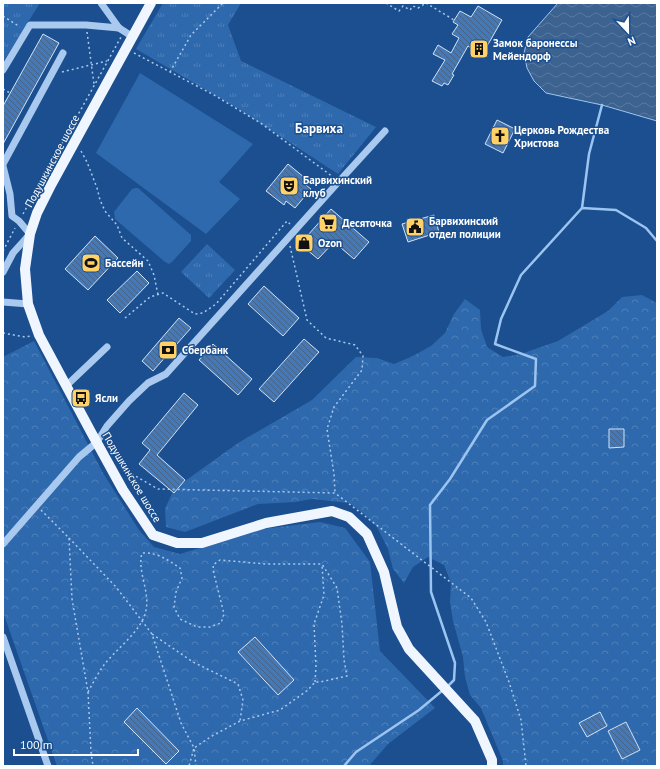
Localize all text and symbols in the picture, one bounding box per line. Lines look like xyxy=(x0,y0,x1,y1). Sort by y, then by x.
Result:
north arrow xyxy=(608,12,648,52)
text: N xyxy=(626,33,638,49)
place label: Замок баронессы Мейендорф xyxy=(493,36,578,63)
building icon: Замок баронессы Мейендорф xyxy=(468,38,490,60)
street label: Подушкинское шоссе xyxy=(22,112,83,210)
district label: Барвиха xyxy=(295,120,343,137)
place label: Церковь Рождества Христова xyxy=(514,123,609,150)
church icon: Церковь Рождества Христова xyxy=(489,125,511,147)
place label: Барвихинский клуб xyxy=(303,173,372,200)
theatre icon: Барвихинский клуб xyxy=(278,175,300,197)
supermarket icon: Десяточка xyxy=(317,212,339,234)
place label: Барвихинский отдел полиции xyxy=(429,214,501,241)
place label: Десяточка xyxy=(342,216,392,230)
public building icon: Барвихинский отдел полиции xyxy=(404,216,426,238)
shop icon: Ozon xyxy=(293,232,315,254)
place label: Ozon xyxy=(318,236,342,250)
sports icon: Бассейн xyxy=(80,252,102,274)
place label: Бассейн xyxy=(105,256,143,270)
bank icon: Сбербанк xyxy=(157,339,179,361)
place label: Сбербанк xyxy=(182,343,229,357)
bus stop icon: Ясли xyxy=(70,387,92,409)
place label: Ясли xyxy=(95,391,118,405)
street label: Подушкинское шоссе xyxy=(99,429,165,525)
scale bar xyxy=(14,731,138,757)
text: 100 m xyxy=(20,737,53,752)

